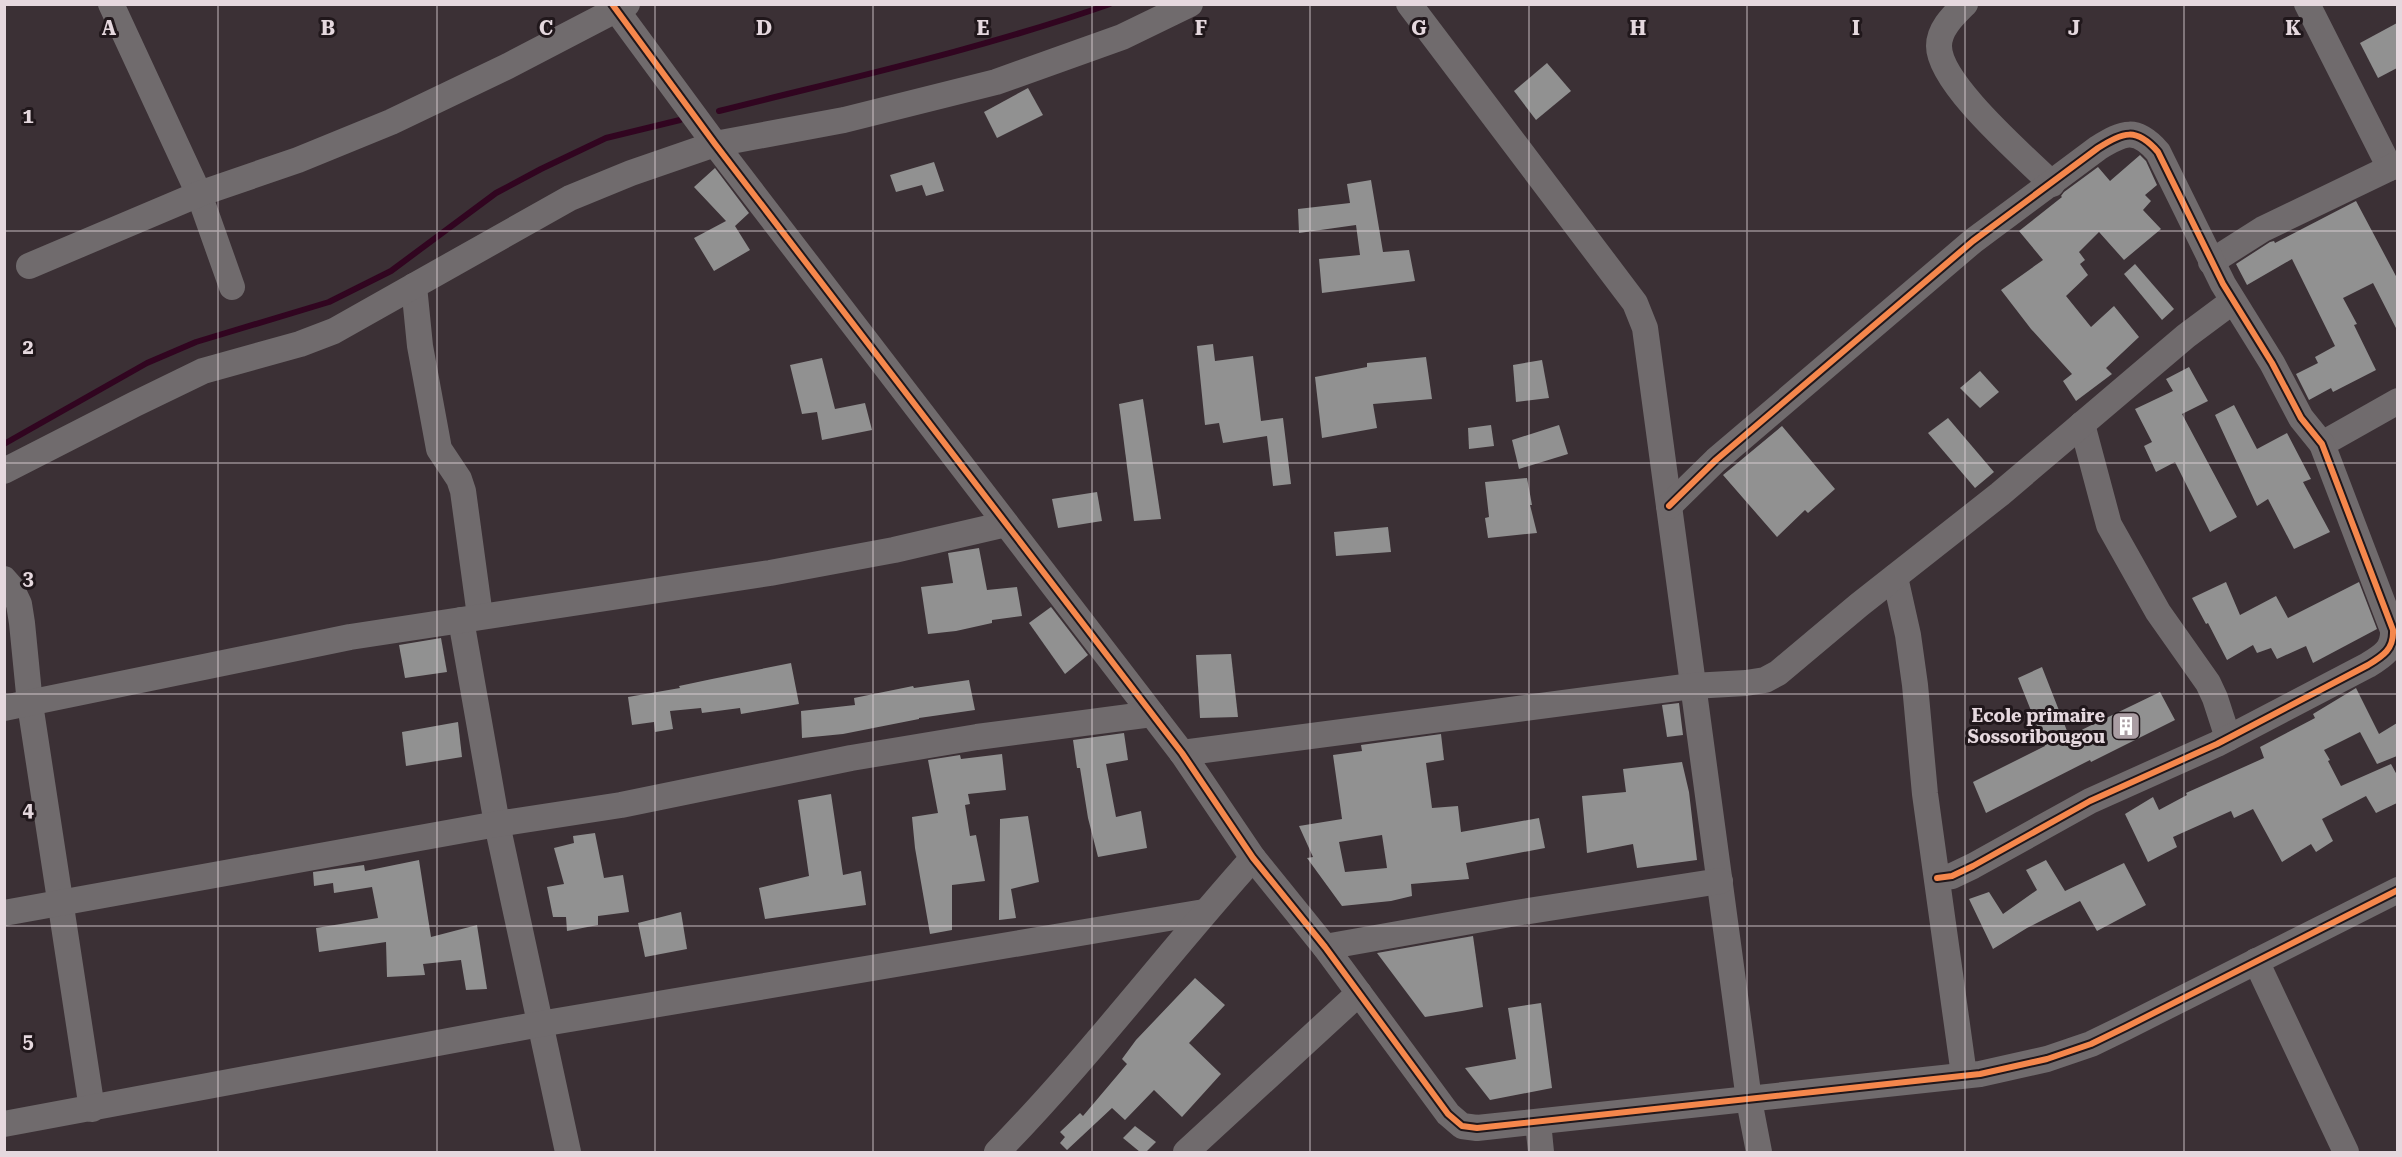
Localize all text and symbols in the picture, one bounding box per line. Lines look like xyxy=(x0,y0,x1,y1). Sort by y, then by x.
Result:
text: A xyxy=(102,16,117,40)
text: B xyxy=(321,16,335,40)
text: C xyxy=(539,16,553,40)
text: D xyxy=(756,16,772,40)
text: E xyxy=(977,16,990,40)
text: F xyxy=(1195,16,1207,40)
text: G xyxy=(1411,16,1427,40)
text: H xyxy=(1630,16,1646,40)
text: I xyxy=(1852,16,1860,40)
text: J xyxy=(2068,16,2080,40)
text: K xyxy=(2285,16,2301,40)
text: 1 xyxy=(22,104,34,128)
text: 2 xyxy=(22,335,34,359)
text: 3 xyxy=(22,566,34,590)
place label: Ecole primaire Sossoribougou xyxy=(1968,705,2105,747)
building icon: Ecole primaire Sossoribougou xyxy=(2110,710,2142,742)
text: 4 xyxy=(22,798,34,822)
text: 5 xyxy=(22,1029,34,1053)

